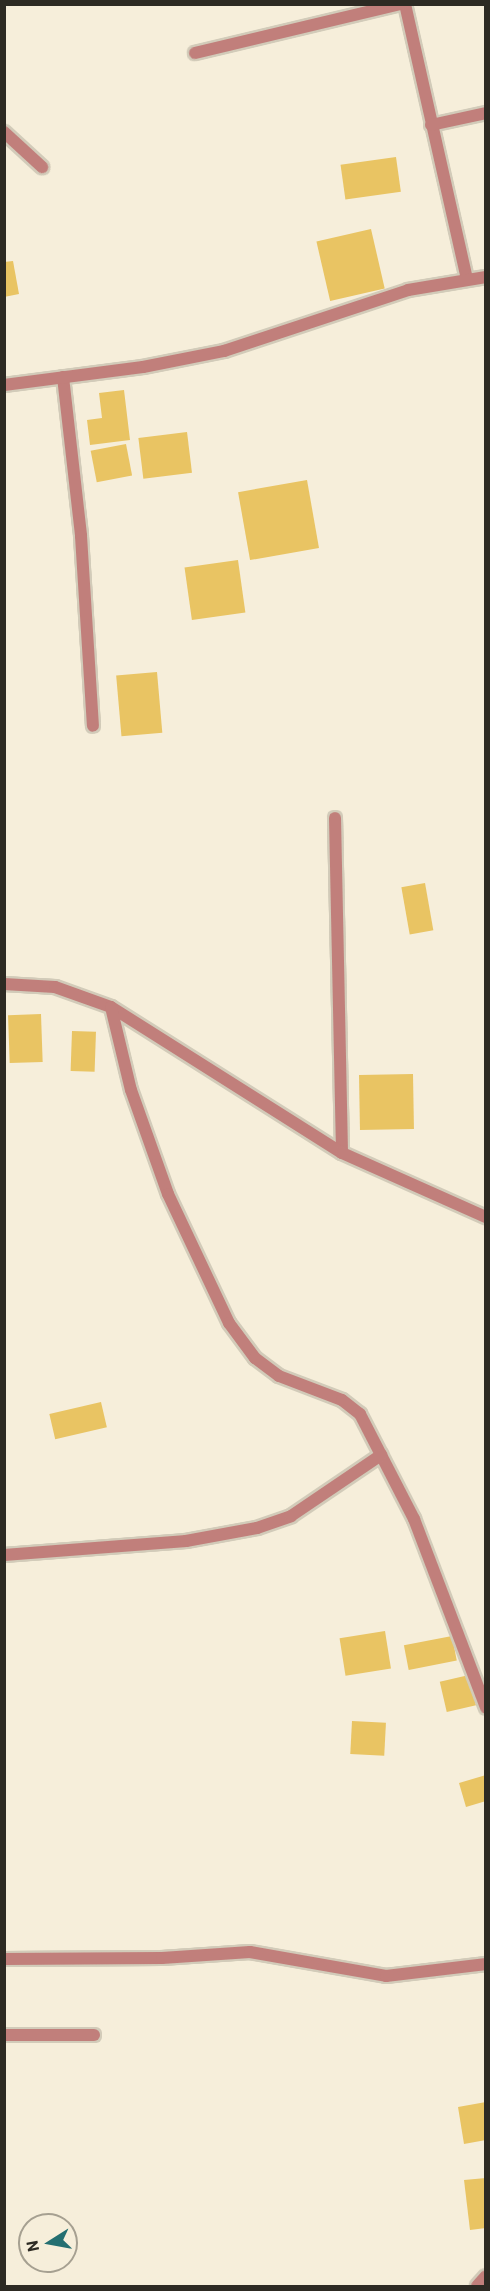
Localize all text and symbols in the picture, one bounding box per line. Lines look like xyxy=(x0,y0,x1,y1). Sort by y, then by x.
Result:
north arrow xyxy=(18,2213,78,2273)
text: N xyxy=(21,2239,42,2253)

